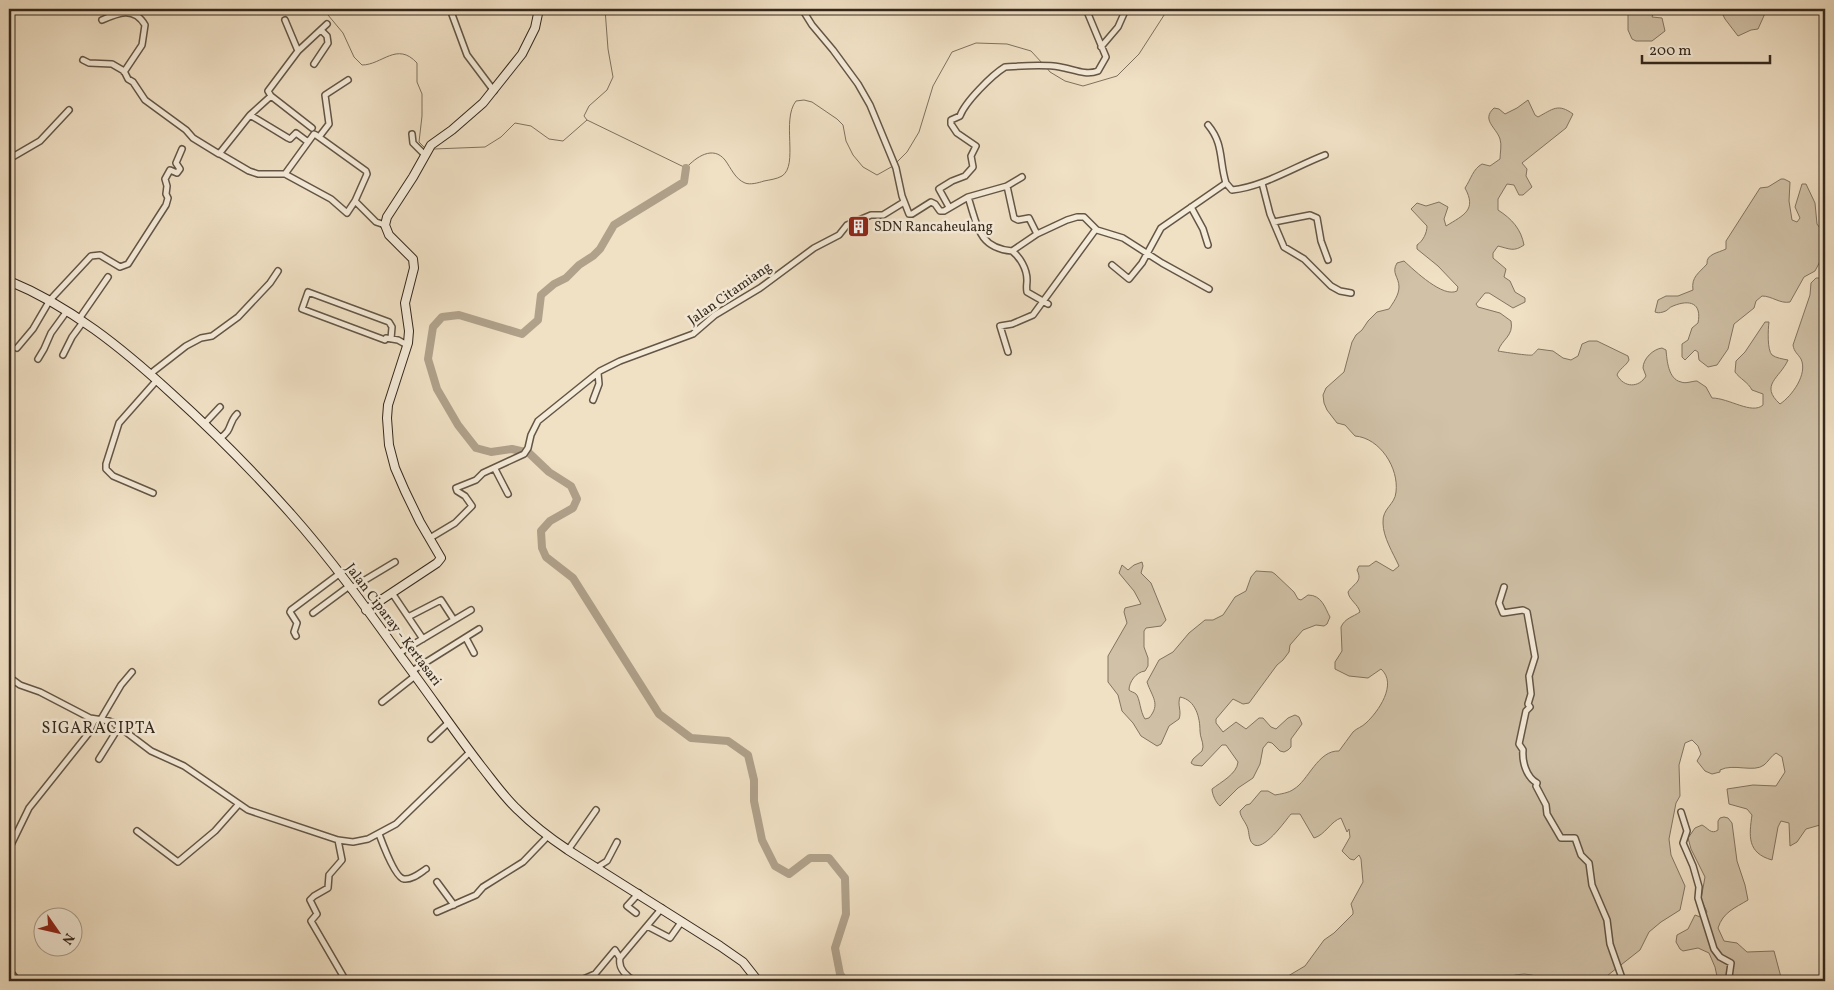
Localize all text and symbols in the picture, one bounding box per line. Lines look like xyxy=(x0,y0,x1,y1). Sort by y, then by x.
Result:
scale bar xyxy=(1642,32,1769,64)
text: 200 m xyxy=(1649,41,1692,62)
building icon: SDN Rancaheulang xyxy=(846,215,870,239)
place label: SDN Rancaheulang xyxy=(874,218,993,237)
street label: Jalan Citamiang xyxy=(684,258,776,330)
street label: Jalan Ciparay - Kertasari xyxy=(341,560,445,690)
district label: SIGARACIPTA xyxy=(42,718,156,740)
north arrow xyxy=(32,908,82,958)
text: N xyxy=(57,929,78,948)

